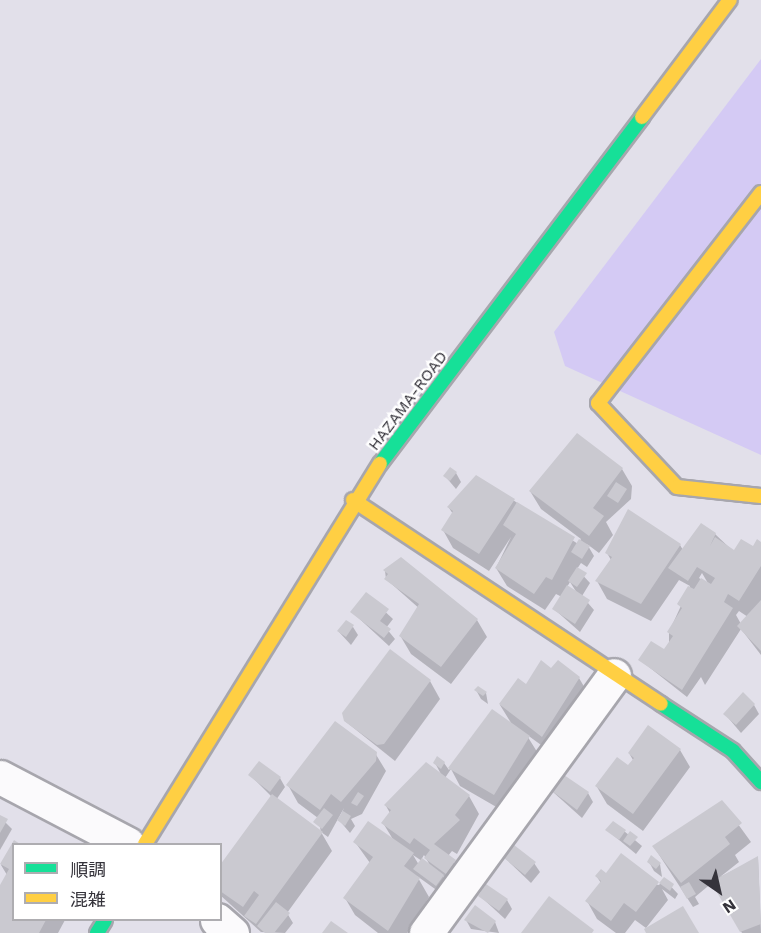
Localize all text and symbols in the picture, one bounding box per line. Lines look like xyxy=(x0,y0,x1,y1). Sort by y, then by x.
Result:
street label: HAZAMA-ROAD xyxy=(364,348,452,454)
legend xyxy=(12,843,222,921)
text: 順調 xyxy=(70,859,106,880)
north arrow xyxy=(689,861,749,921)
text: 混雑 xyxy=(70,889,106,910)
text: N xyxy=(719,895,740,918)

